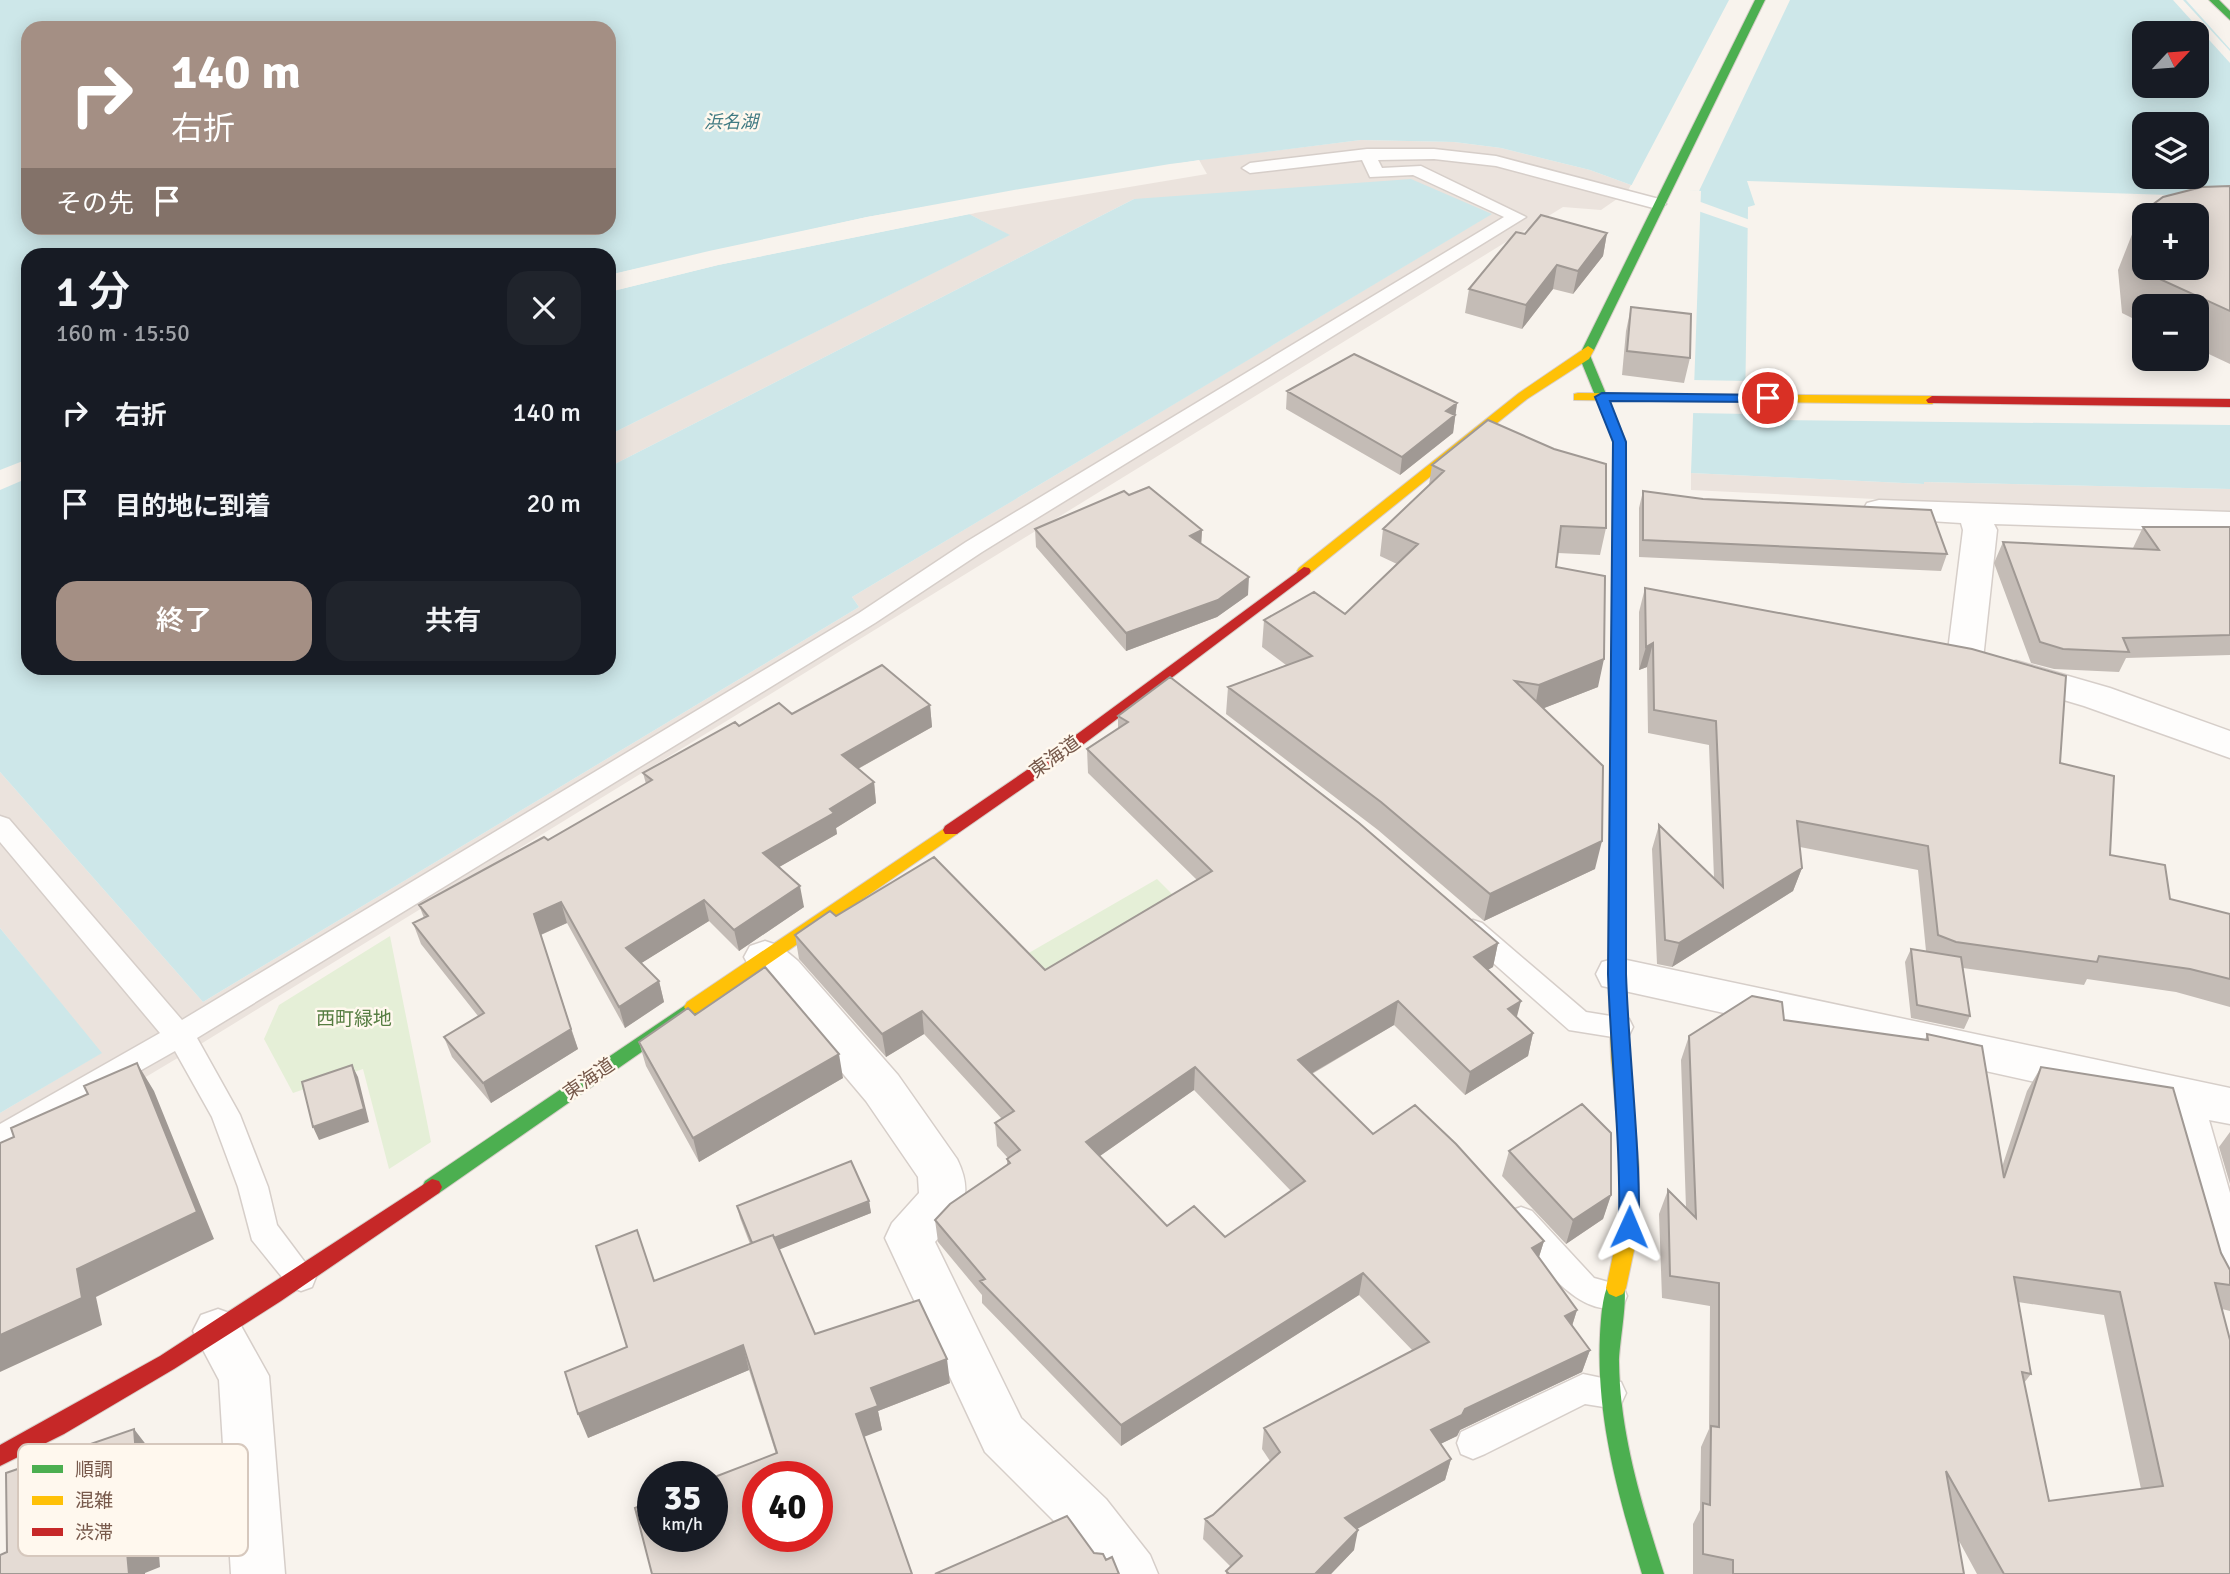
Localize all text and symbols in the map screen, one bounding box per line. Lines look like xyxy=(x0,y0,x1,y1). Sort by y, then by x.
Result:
north arrow xyxy=(2132,21,2208,98)
map controls xyxy=(2132,21,2209,371)
text: 140 m xyxy=(171,42,301,102)
icon: right xyxy=(56,49,147,140)
text: 右折 xyxy=(171,109,235,148)
water label: 浜名湖 xyxy=(704,111,761,133)
button: layers xyxy=(2132,112,2209,189)
icon: arrive xyxy=(148,182,186,220)
text: その先 xyxy=(56,188,134,220)
button: + xyxy=(2132,203,2209,280)
text: 1 分 xyxy=(56,267,130,318)
button: close xyxy=(507,271,581,345)
button: − xyxy=(2132,294,2209,371)
text: 160 m · 15:50 xyxy=(56,319,190,348)
pin xyxy=(1738,368,1798,428)
icon: arrive xyxy=(1749,379,1787,417)
icon: right xyxy=(56,394,94,432)
text: 140 m xyxy=(512,397,581,429)
text: 右折 xyxy=(115,400,167,432)
icon: arrive xyxy=(56,485,94,523)
text: 20 m xyxy=(526,488,581,520)
text: 目的地に到着 xyxy=(115,491,271,523)
button: 終了 xyxy=(56,581,312,661)
button: 共有 xyxy=(326,581,581,661)
street label: 東海道 xyxy=(1025,731,1085,783)
park label: 西町緑地 xyxy=(316,1007,392,1031)
street label: 東海道 xyxy=(559,1053,619,1105)
position arrow xyxy=(1592,1190,1666,1264)
legend xyxy=(18,1444,248,1556)
text: 順調 xyxy=(75,1458,113,1482)
speed limit sign: 40 xyxy=(742,1461,833,1552)
text: 35 xyxy=(664,1476,701,1519)
text: 混雑 xyxy=(75,1489,113,1513)
text: km/h xyxy=(662,1513,703,1535)
text: 渋滞 xyxy=(75,1521,113,1545)

